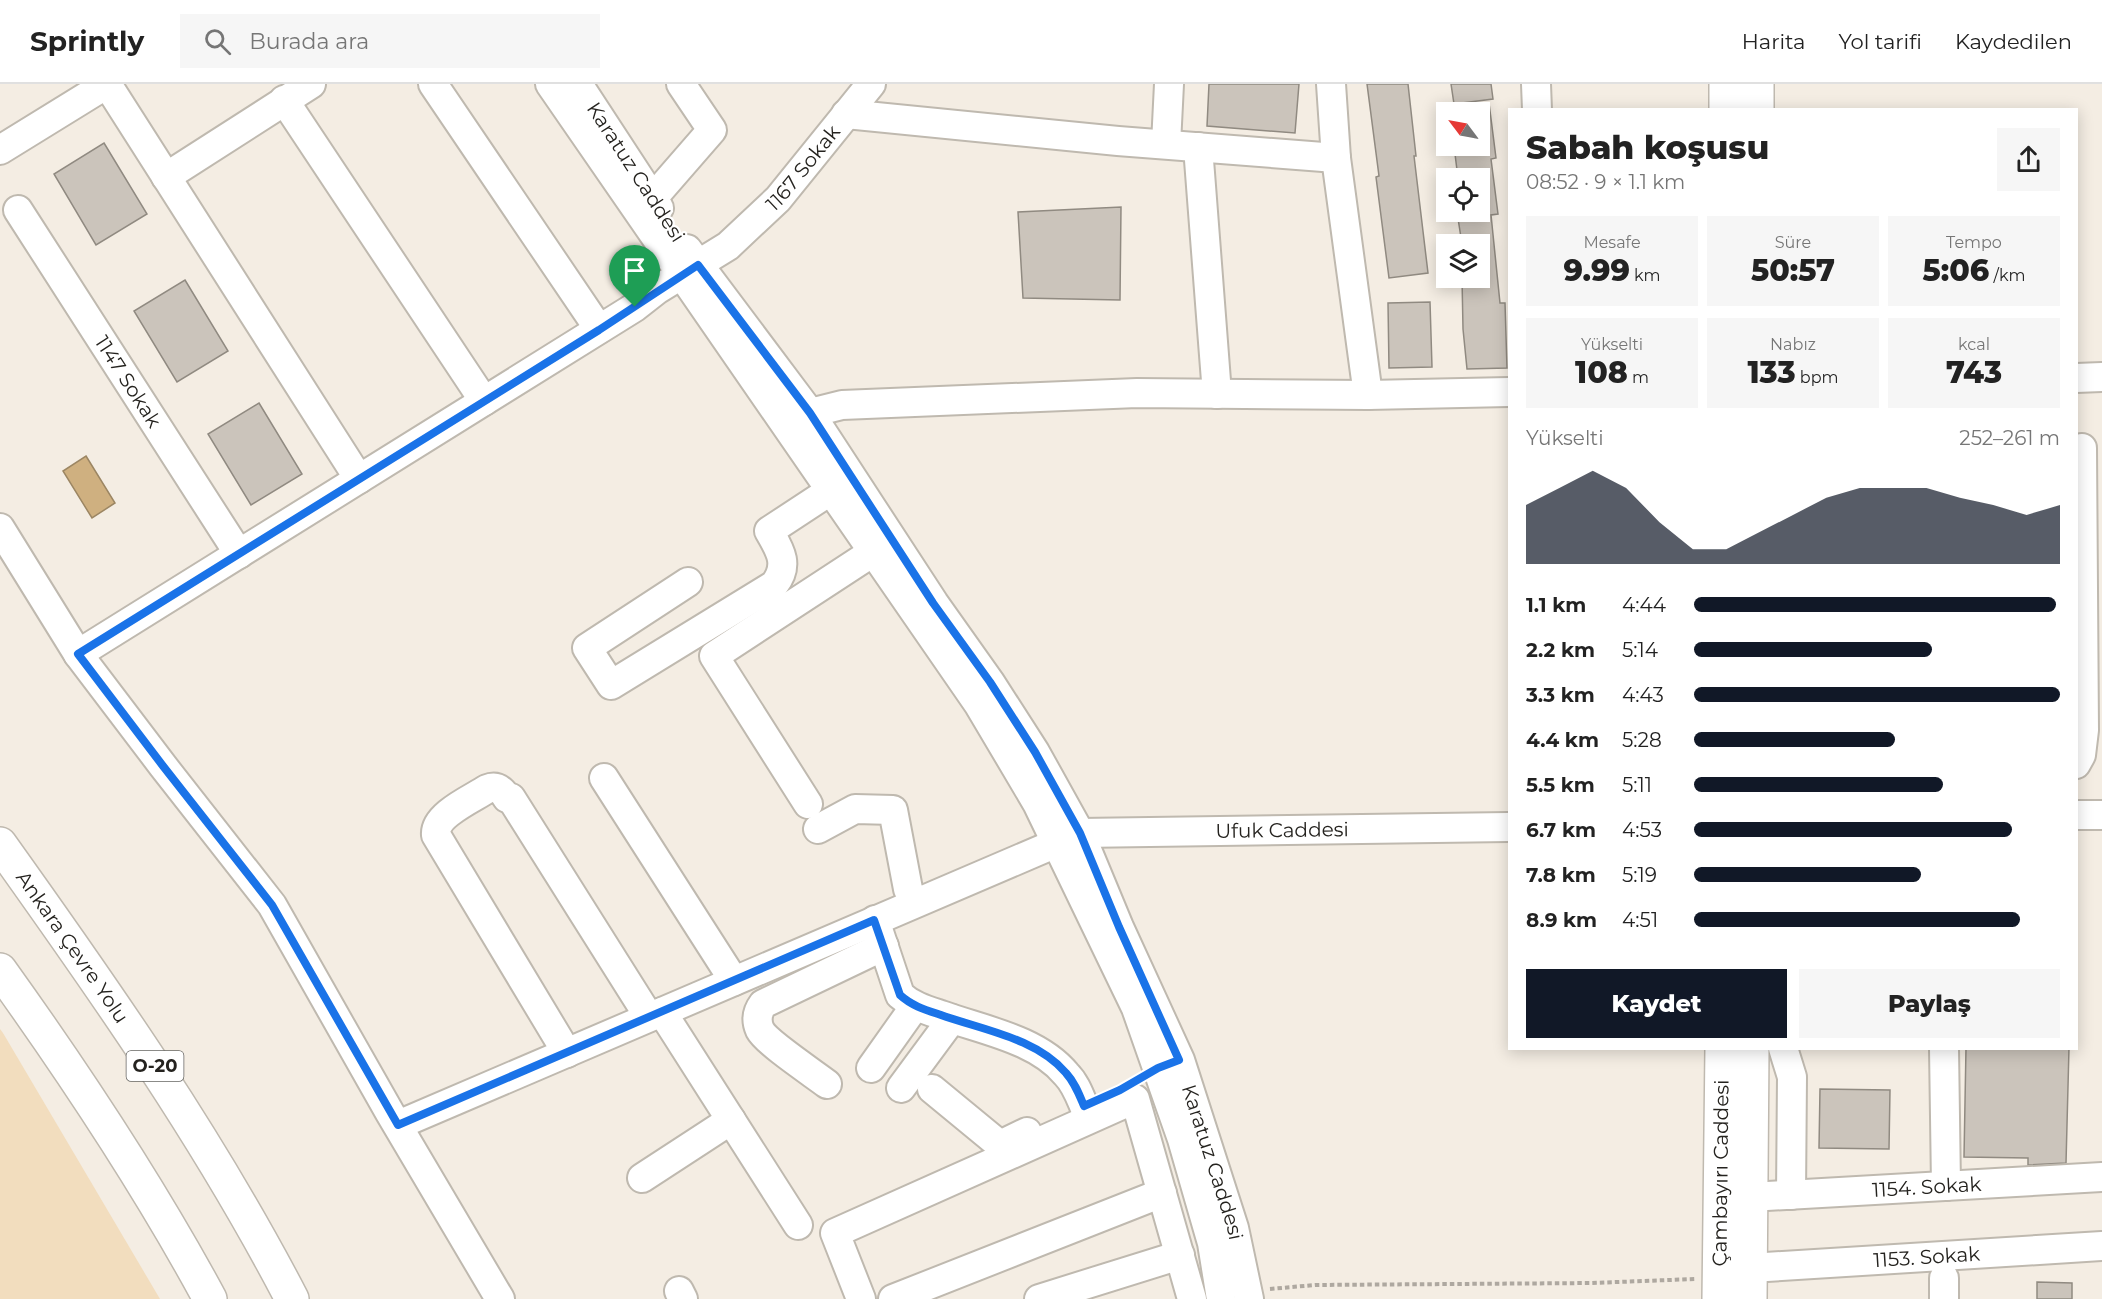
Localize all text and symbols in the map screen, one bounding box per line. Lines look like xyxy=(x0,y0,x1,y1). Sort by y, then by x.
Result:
search box xyxy=(180,14,600,68)
text: Sprintly xyxy=(30,24,144,58)
icon: search xyxy=(201,25,234,58)
text: Burada ara xyxy=(249,28,369,55)
text: Harita xyxy=(1742,29,1805,54)
text: Yol tarifi xyxy=(1838,29,1922,54)
text: Kaydedilen xyxy=(1955,29,2072,54)
street label: Karatuz Caddesi xyxy=(582,98,690,246)
north arrow xyxy=(1436,102,1490,156)
map controls xyxy=(1436,102,1490,288)
street label: 1167 Sokak xyxy=(761,120,845,216)
text: Sabah koşusu xyxy=(1526,127,1769,167)
button: share xyxy=(1997,128,2060,191)
button: locate xyxy=(1436,168,1490,222)
text: 08:52 · 9 × 1.1 km xyxy=(1526,170,1685,194)
text: Mesafe xyxy=(1583,233,1641,252)
text: Süre xyxy=(1775,233,1811,252)
text: Tempo xyxy=(1946,233,2002,252)
button: layers xyxy=(1436,234,1490,288)
pin xyxy=(609,245,660,307)
text: 9.99 xyxy=(1563,252,1630,289)
text: 50:57 xyxy=(1751,252,1835,289)
text: 5:06 xyxy=(1923,252,1989,289)
icon: arrive xyxy=(618,254,651,287)
text: km xyxy=(1630,266,1661,285)
text: /km xyxy=(1989,266,2025,285)
street label: 1147 Sokak xyxy=(90,331,167,432)
text: Yükselti xyxy=(1581,335,1643,354)
text: Nabız xyxy=(1770,335,1816,354)
text: kcal xyxy=(1958,335,1990,354)
text: 108 xyxy=(1575,354,1628,391)
text: 133 xyxy=(1747,354,1796,391)
text: 743 xyxy=(1946,354,2002,391)
text: m xyxy=(1628,368,1649,387)
text: bpm xyxy=(1796,368,1839,387)
text: Yükselti xyxy=(1526,426,1604,450)
text: 252–261 m xyxy=(1959,426,2060,450)
text: 1.1 km xyxy=(1526,593,1586,617)
text: 4:44 xyxy=(1622,593,1666,617)
text: 2.2 km xyxy=(1526,638,1595,662)
text: 5:14 xyxy=(1622,638,1658,662)
text: 3.3 km xyxy=(1526,683,1595,707)
text: 4:43 xyxy=(1622,683,1664,707)
text: 4.4 km xyxy=(1526,728,1599,752)
text: 5:28 xyxy=(1622,728,1662,752)
text: 5.5 km xyxy=(1526,773,1595,797)
text: 5:11 xyxy=(1622,773,1652,797)
street label: Ufuk Caddesi xyxy=(1215,817,1349,843)
text: 6.7 km xyxy=(1526,818,1596,842)
text: 4:53 xyxy=(1622,818,1662,842)
text: 7.8 km xyxy=(1526,863,1596,887)
text: 5:19 xyxy=(1622,863,1657,887)
street label: Ankara Çevre Yolu xyxy=(11,866,134,1028)
text: 8.9 km xyxy=(1526,908,1597,932)
text: 4:51 xyxy=(1622,908,1658,932)
button: Kaydet xyxy=(1526,969,1787,1038)
button: Paylaş xyxy=(1799,969,2060,1038)
road number: O-20 xyxy=(126,1051,184,1081)
street label: Çambayırı Caddesi xyxy=(1707,1079,1734,1267)
street label: Karatuz Caddesi xyxy=(1177,1081,1248,1242)
street label: 1154. Sokak xyxy=(1871,1172,1982,1202)
street label: 1153. Sokak xyxy=(1873,1242,1981,1272)

